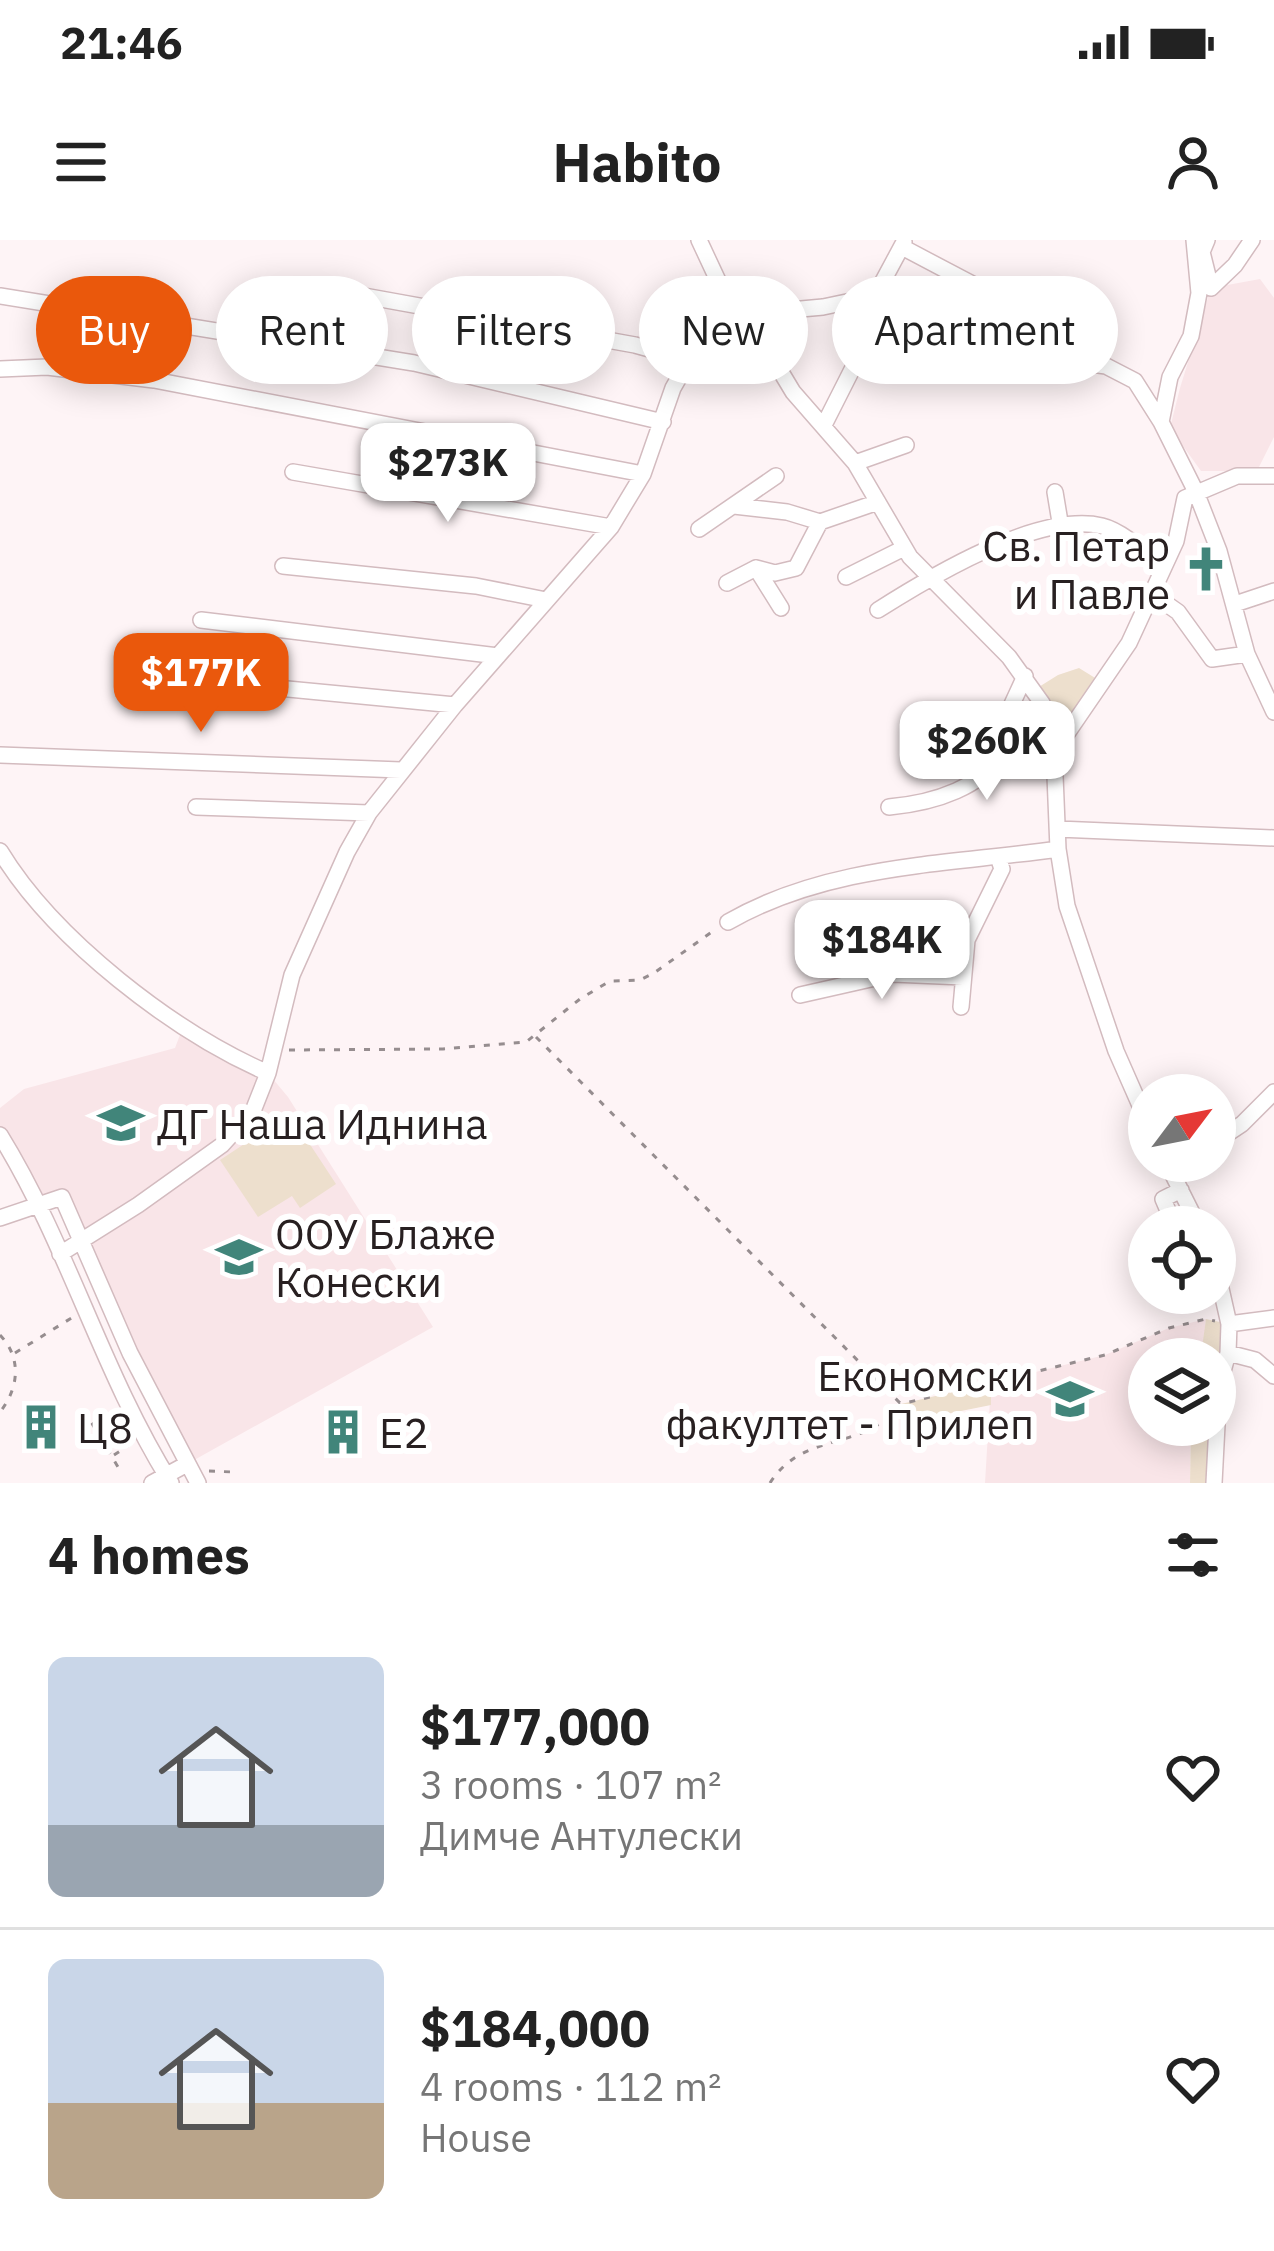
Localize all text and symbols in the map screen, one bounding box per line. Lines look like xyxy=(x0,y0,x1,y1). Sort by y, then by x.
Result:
text: 21:46 xyxy=(60,13,183,71)
text: Habito xyxy=(552,127,722,197)
icon: menu xyxy=(48,129,114,195)
icon: person xyxy=(1160,129,1226,195)
chip: Buy xyxy=(36,276,192,384)
chip: Rent xyxy=(216,276,388,384)
chip: Filters xyxy=(412,276,615,384)
chip: New xyxy=(639,276,808,384)
chip: Apartment xyxy=(832,276,1118,384)
pin: $273K xyxy=(364,423,532,525)
text: $273K xyxy=(388,436,508,487)
place label: Св. Петар и Павле xyxy=(982,518,1170,621)
church icon: Св. Петар и Павле xyxy=(1181,544,1231,594)
pin: $177K xyxy=(117,633,285,735)
text: $177K xyxy=(141,646,261,697)
pin: $260K xyxy=(903,701,1071,803)
text: $260K xyxy=(927,714,1047,765)
pin: $184K xyxy=(798,900,966,1002)
text: $184K xyxy=(822,913,942,964)
north arrow xyxy=(1128,1074,1236,1182)
map controls xyxy=(1128,1074,1236,1446)
place label: ДГ Наша Иднина xyxy=(157,1096,488,1151)
school or university icon: ДГ Наша Иднина xyxy=(96,1098,146,1148)
place label: ООУ Блаже Конески xyxy=(275,1206,496,1309)
button: locate xyxy=(1128,1206,1236,1314)
school or university icon: ООУ Блаже Конески xyxy=(214,1232,264,1282)
button: layers xyxy=(1128,1338,1236,1446)
place label: Економски факултет - Прилеп xyxy=(666,1348,1034,1451)
school or university icon: Економски факултет - Прилеп xyxy=(1045,1374,1095,1424)
place label: Ц8 xyxy=(77,1400,133,1455)
building icon: Ц8 xyxy=(16,1402,66,1452)
place label: Е2 xyxy=(379,1405,429,1460)
building icon: Е2 xyxy=(318,1407,368,1457)
text: 4 homes xyxy=(48,1522,250,1588)
icon: filters xyxy=(1160,1522,1226,1588)
text: $177,000 xyxy=(420,1693,650,1759)
icon: home xyxy=(144,1705,288,1849)
icon: heart xyxy=(1160,1744,1226,1810)
text: 3 rooms · 107 m² xyxy=(420,1759,722,1810)
text: Димче Антулески xyxy=(420,1810,743,1861)
text: $184,000 xyxy=(420,1995,650,2061)
icon: home xyxy=(144,2007,288,2151)
icon: heart xyxy=(1160,2046,1226,2112)
text: 4 rooms · 112 m² xyxy=(420,2061,722,2112)
text: House xyxy=(420,2112,532,2163)

